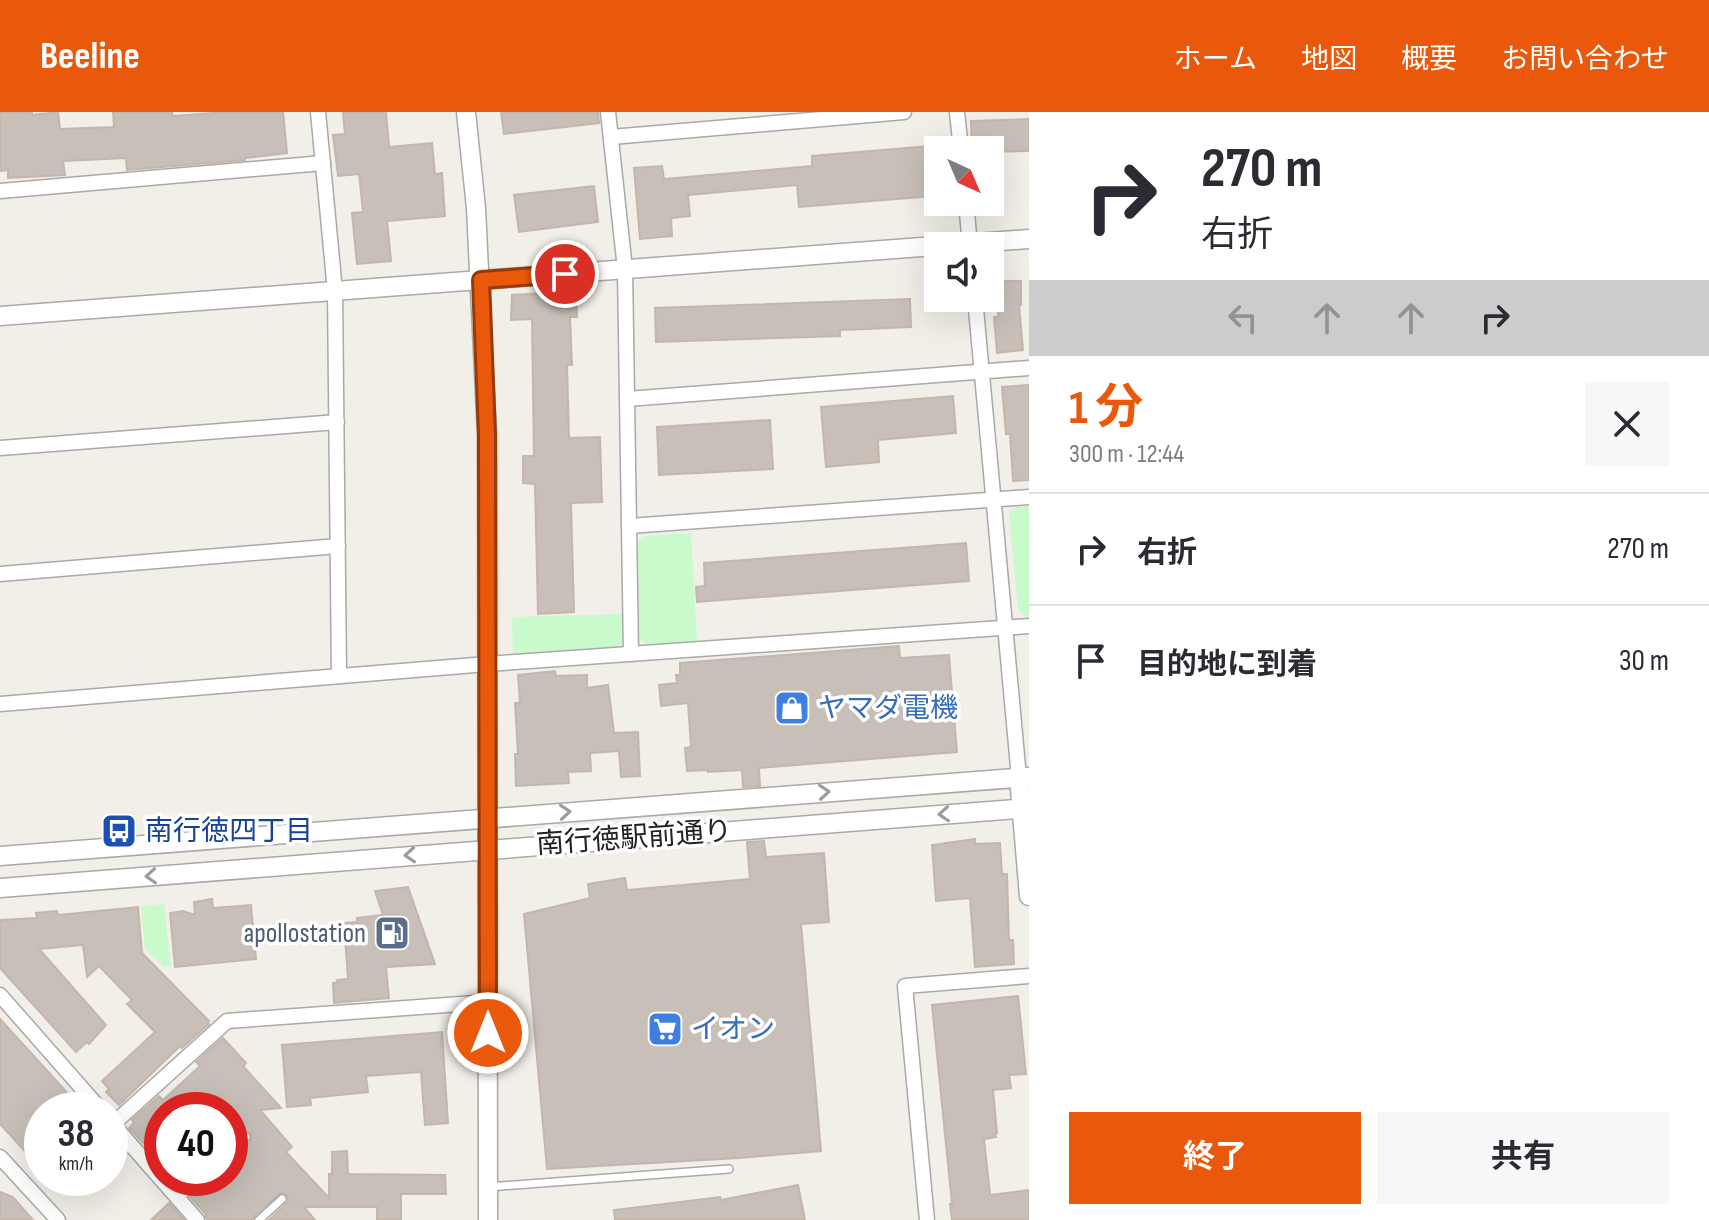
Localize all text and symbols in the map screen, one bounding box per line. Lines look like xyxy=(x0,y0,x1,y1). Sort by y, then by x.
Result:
text: Beeline xyxy=(40,34,140,79)
text: ホーム xyxy=(1174,43,1257,76)
text: 地図 xyxy=(1301,43,1357,76)
text: 概要 xyxy=(1401,43,1457,76)
text: お問い合わせ xyxy=(1501,43,1669,76)
north arrow xyxy=(924,136,1004,216)
map controls xyxy=(924,136,1004,312)
text: 270 m xyxy=(1201,136,1322,203)
icon: right xyxy=(1069,144,1173,248)
text: 右折 xyxy=(1201,214,1273,257)
button: sound xyxy=(924,232,1004,312)
pin xyxy=(531,240,599,308)
icon: arrive xyxy=(543,252,587,296)
icon: left xyxy=(1221,296,1265,340)
icon: ahead xyxy=(1305,296,1349,340)
icon: ahead xyxy=(1389,296,1433,340)
icon: right xyxy=(1473,296,1517,340)
text: 1 分 xyxy=(1069,380,1143,437)
button: close xyxy=(1585,382,1669,466)
text: 300 m · 12:44 xyxy=(1069,439,1184,470)
icon: right xyxy=(1069,527,1113,571)
text: 270 m xyxy=(1607,531,1669,567)
text: 右折 xyxy=(1137,535,1197,571)
icon: arrive xyxy=(1069,639,1113,683)
text: 30 m xyxy=(1619,643,1669,679)
text: 目的地に到着 xyxy=(1137,647,1317,683)
shop icon: ヤマダ電機 xyxy=(773,689,811,727)
place label: ヤマダ電機 xyxy=(818,692,958,725)
one-way arrow xyxy=(818,784,831,801)
one-way arrow xyxy=(559,804,572,821)
one-way arrow xyxy=(937,806,950,823)
bus stop icon: 南行徳四丁目 xyxy=(100,812,138,850)
place label: 南行徳四丁目 xyxy=(145,815,313,848)
street label: 南行徳駅前通り xyxy=(535,815,733,861)
one-way arrow xyxy=(403,847,416,864)
one-way arrow xyxy=(144,867,157,884)
fuel station icon: apollostation xyxy=(373,914,411,952)
place label: apollostation xyxy=(243,917,366,950)
position arrow xyxy=(446,991,530,1075)
supermarket icon: イオン xyxy=(646,1010,684,1048)
place label: イオン xyxy=(691,1013,775,1046)
speed limit sign: 40 xyxy=(144,1092,248,1196)
text: 38 xyxy=(58,1110,94,1158)
button: 終了 xyxy=(1069,1112,1361,1204)
button: 共有 xyxy=(1377,1112,1669,1204)
text: km/h xyxy=(59,1152,93,1176)

